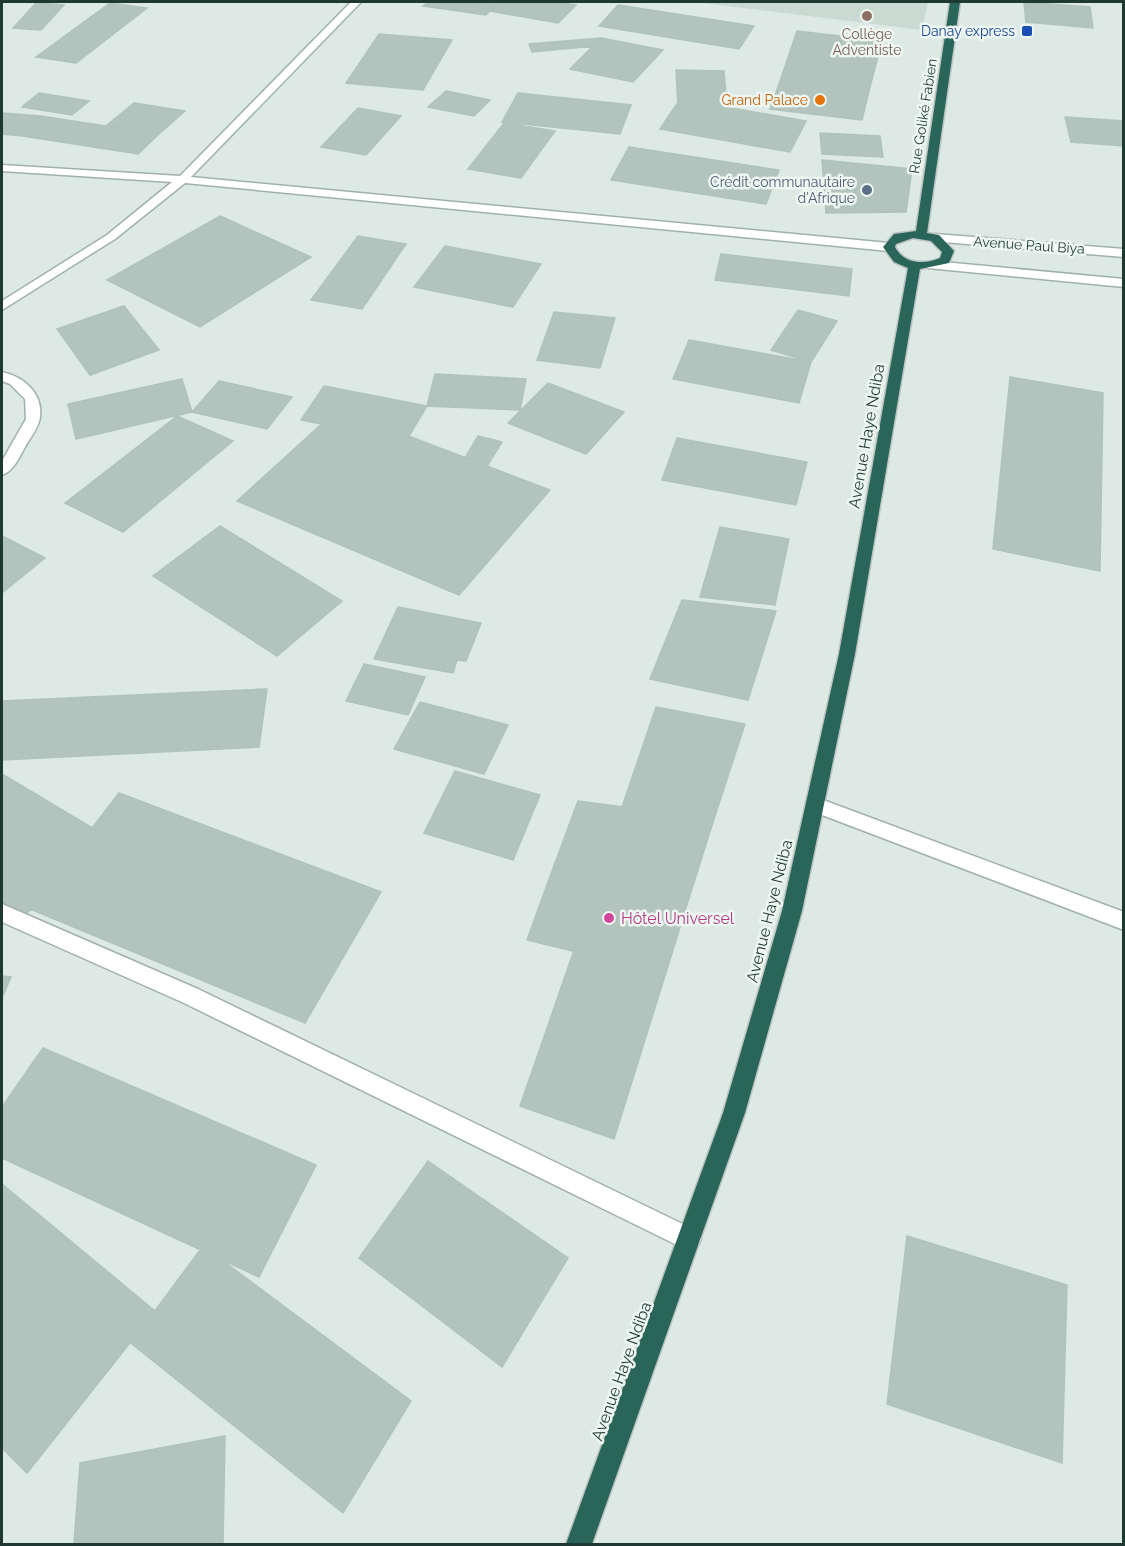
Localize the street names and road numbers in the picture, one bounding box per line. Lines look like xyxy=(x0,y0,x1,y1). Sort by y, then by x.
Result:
street label: Rue Goliké Fabien xyxy=(906,57,940,175)
street label: Avenue Paul Biya xyxy=(973,233,1085,257)
street label: Avenue Haye Ndiba xyxy=(844,362,889,510)
street label: Avenue Haye Ndiba xyxy=(743,838,796,985)
street label: Avenue Haye Ndiba xyxy=(587,1299,655,1443)

